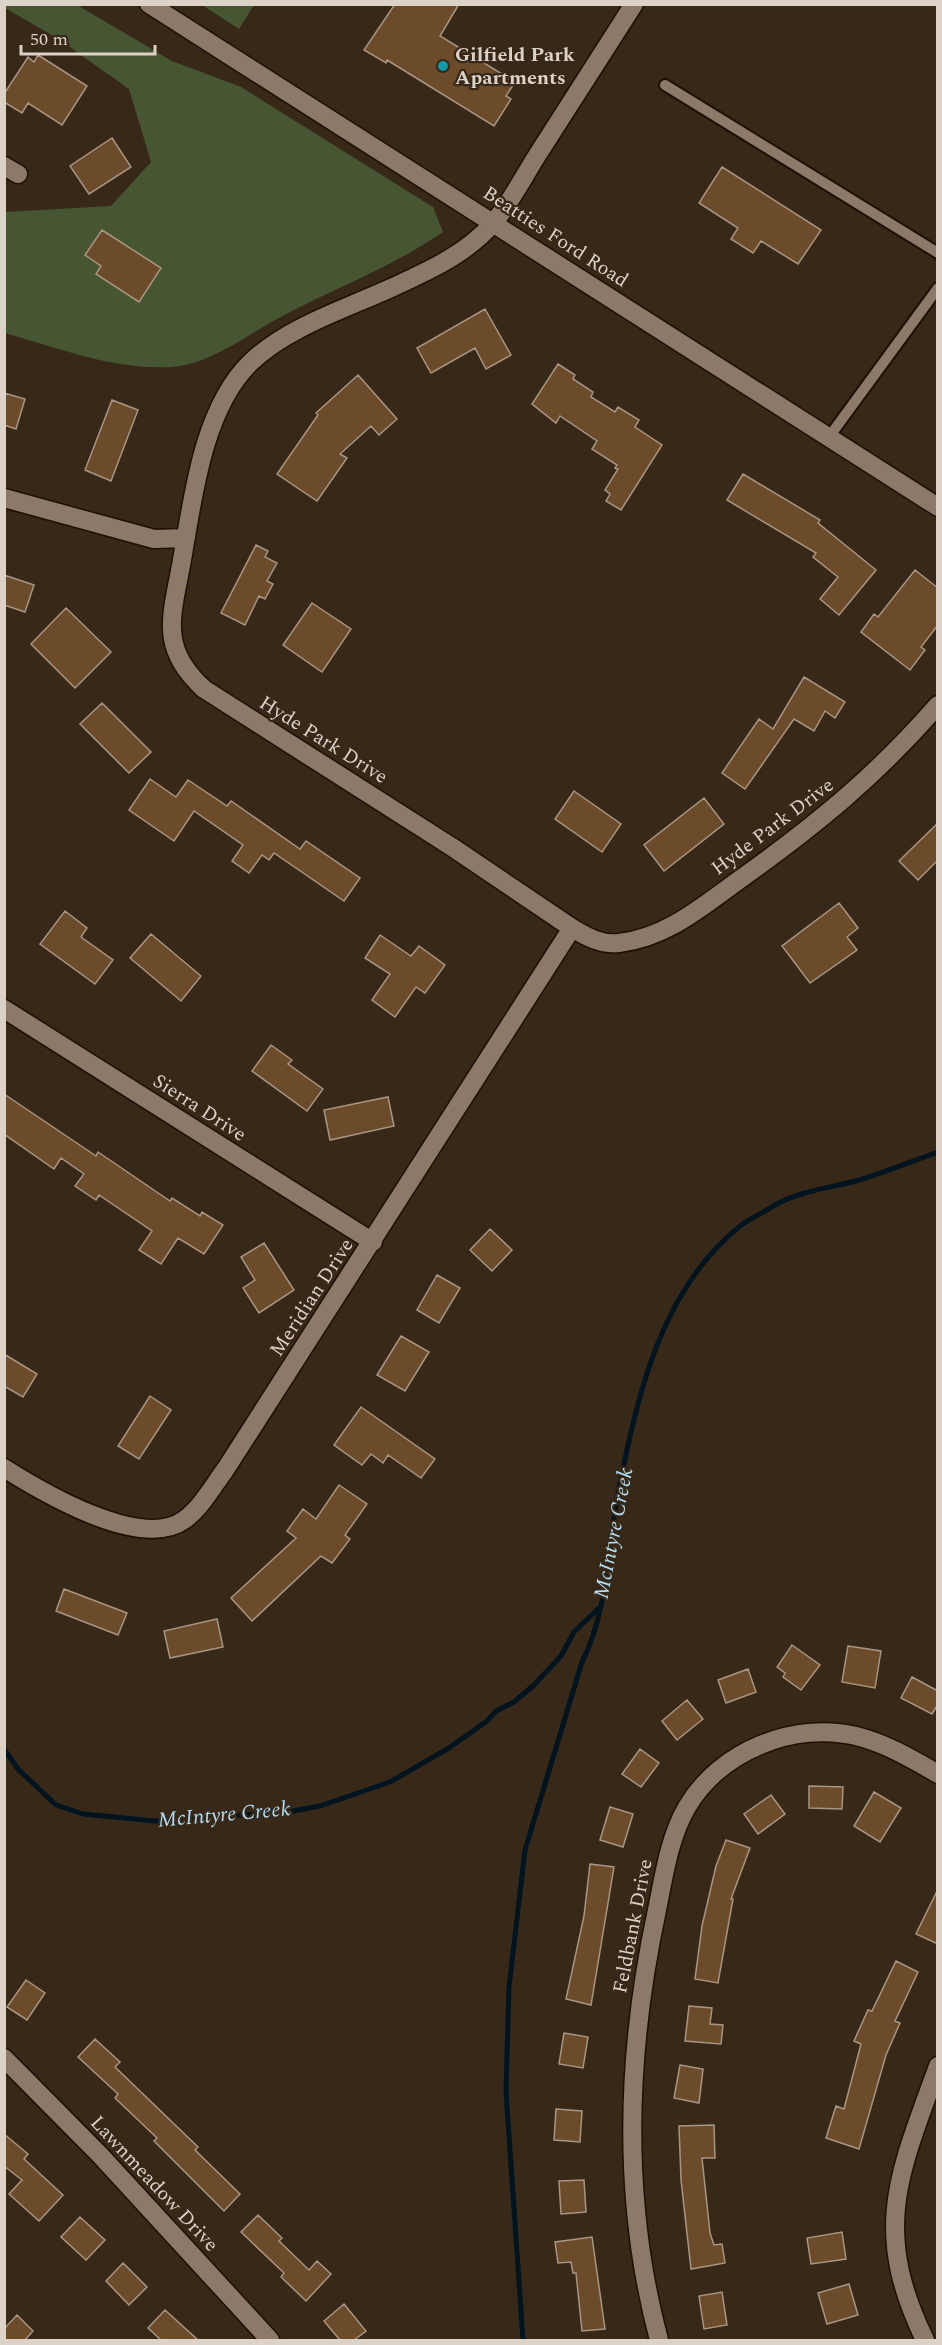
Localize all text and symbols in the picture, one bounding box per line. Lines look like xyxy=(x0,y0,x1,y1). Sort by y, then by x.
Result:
scale bar xyxy=(21,18,154,56)
text: 50 m xyxy=(30,26,68,53)
place label: Gilfield Park Apartments xyxy=(455,40,575,93)
marker: Gilfield Park Apartments xyxy=(436,59,450,73)
street label: Beatties Ford Road xyxy=(477,178,634,295)
street label: Hyde Park Drive xyxy=(253,688,394,791)
street label: Hyde Park Drive xyxy=(705,771,840,883)
street label: Sierra Drive xyxy=(147,1066,252,1149)
street label: Meridian Drive xyxy=(262,1232,361,1363)
water label: McIntyre Creek xyxy=(586,1465,642,1602)
water label: McIntyre Creek xyxy=(156,1793,292,1837)
street label: Feldbank Drive xyxy=(605,1856,661,1996)
street label: Lawnmeadow Drive xyxy=(83,2109,226,2259)

